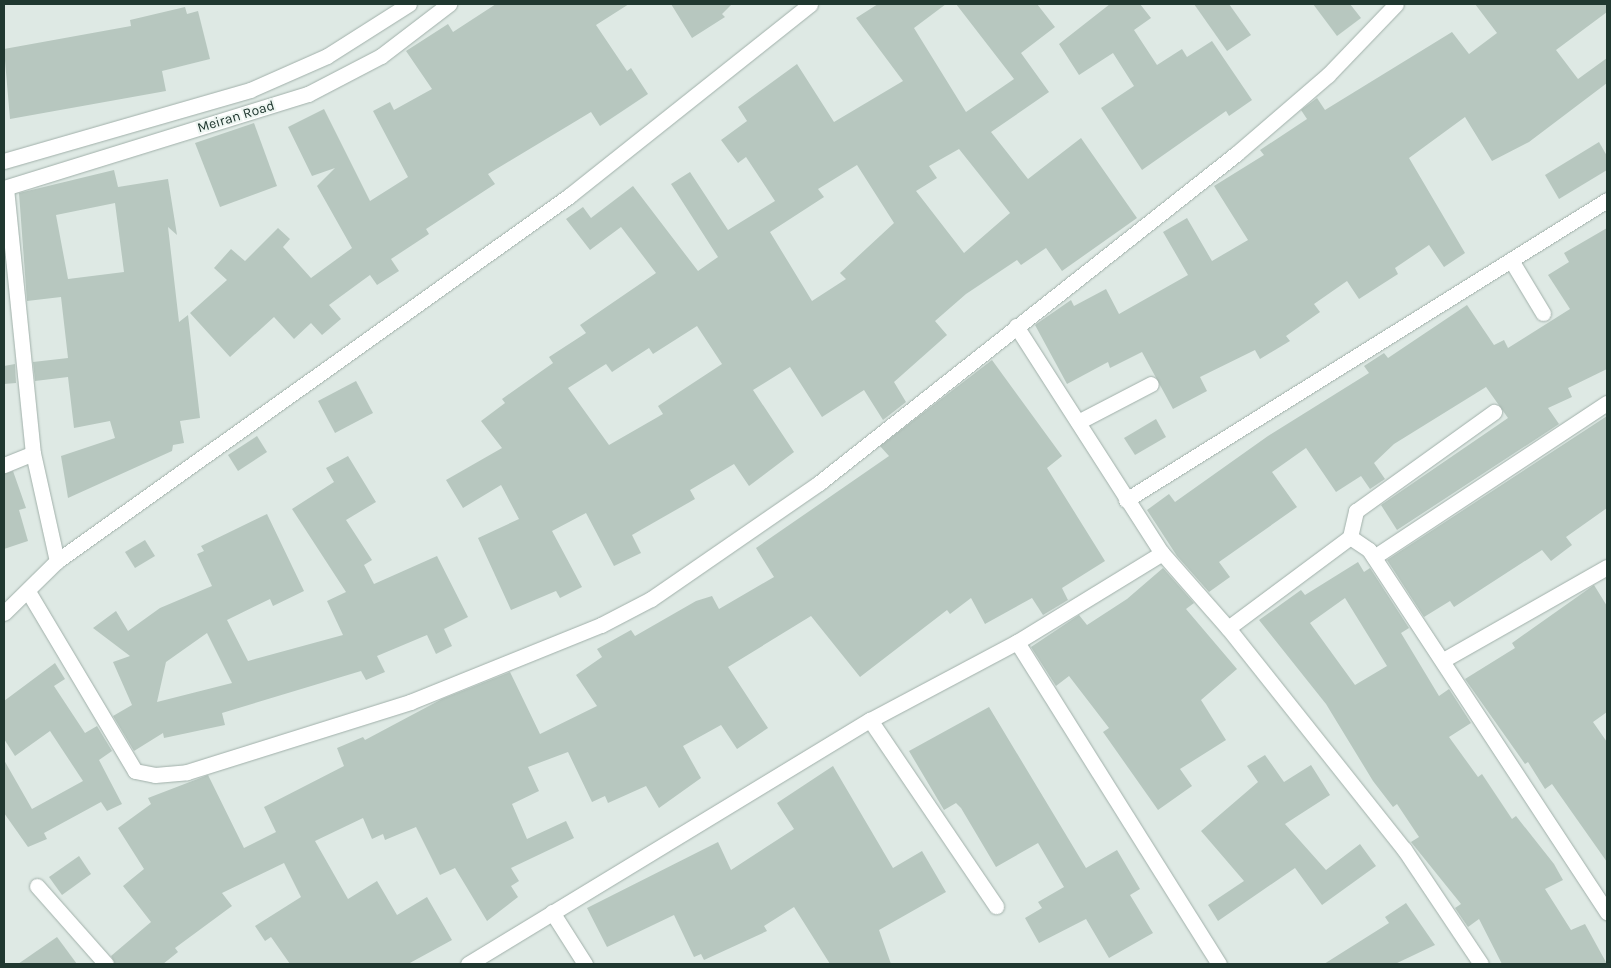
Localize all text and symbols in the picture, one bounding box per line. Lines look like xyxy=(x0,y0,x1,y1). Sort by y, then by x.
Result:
street label: Meiran Road xyxy=(195,97,277,137)

